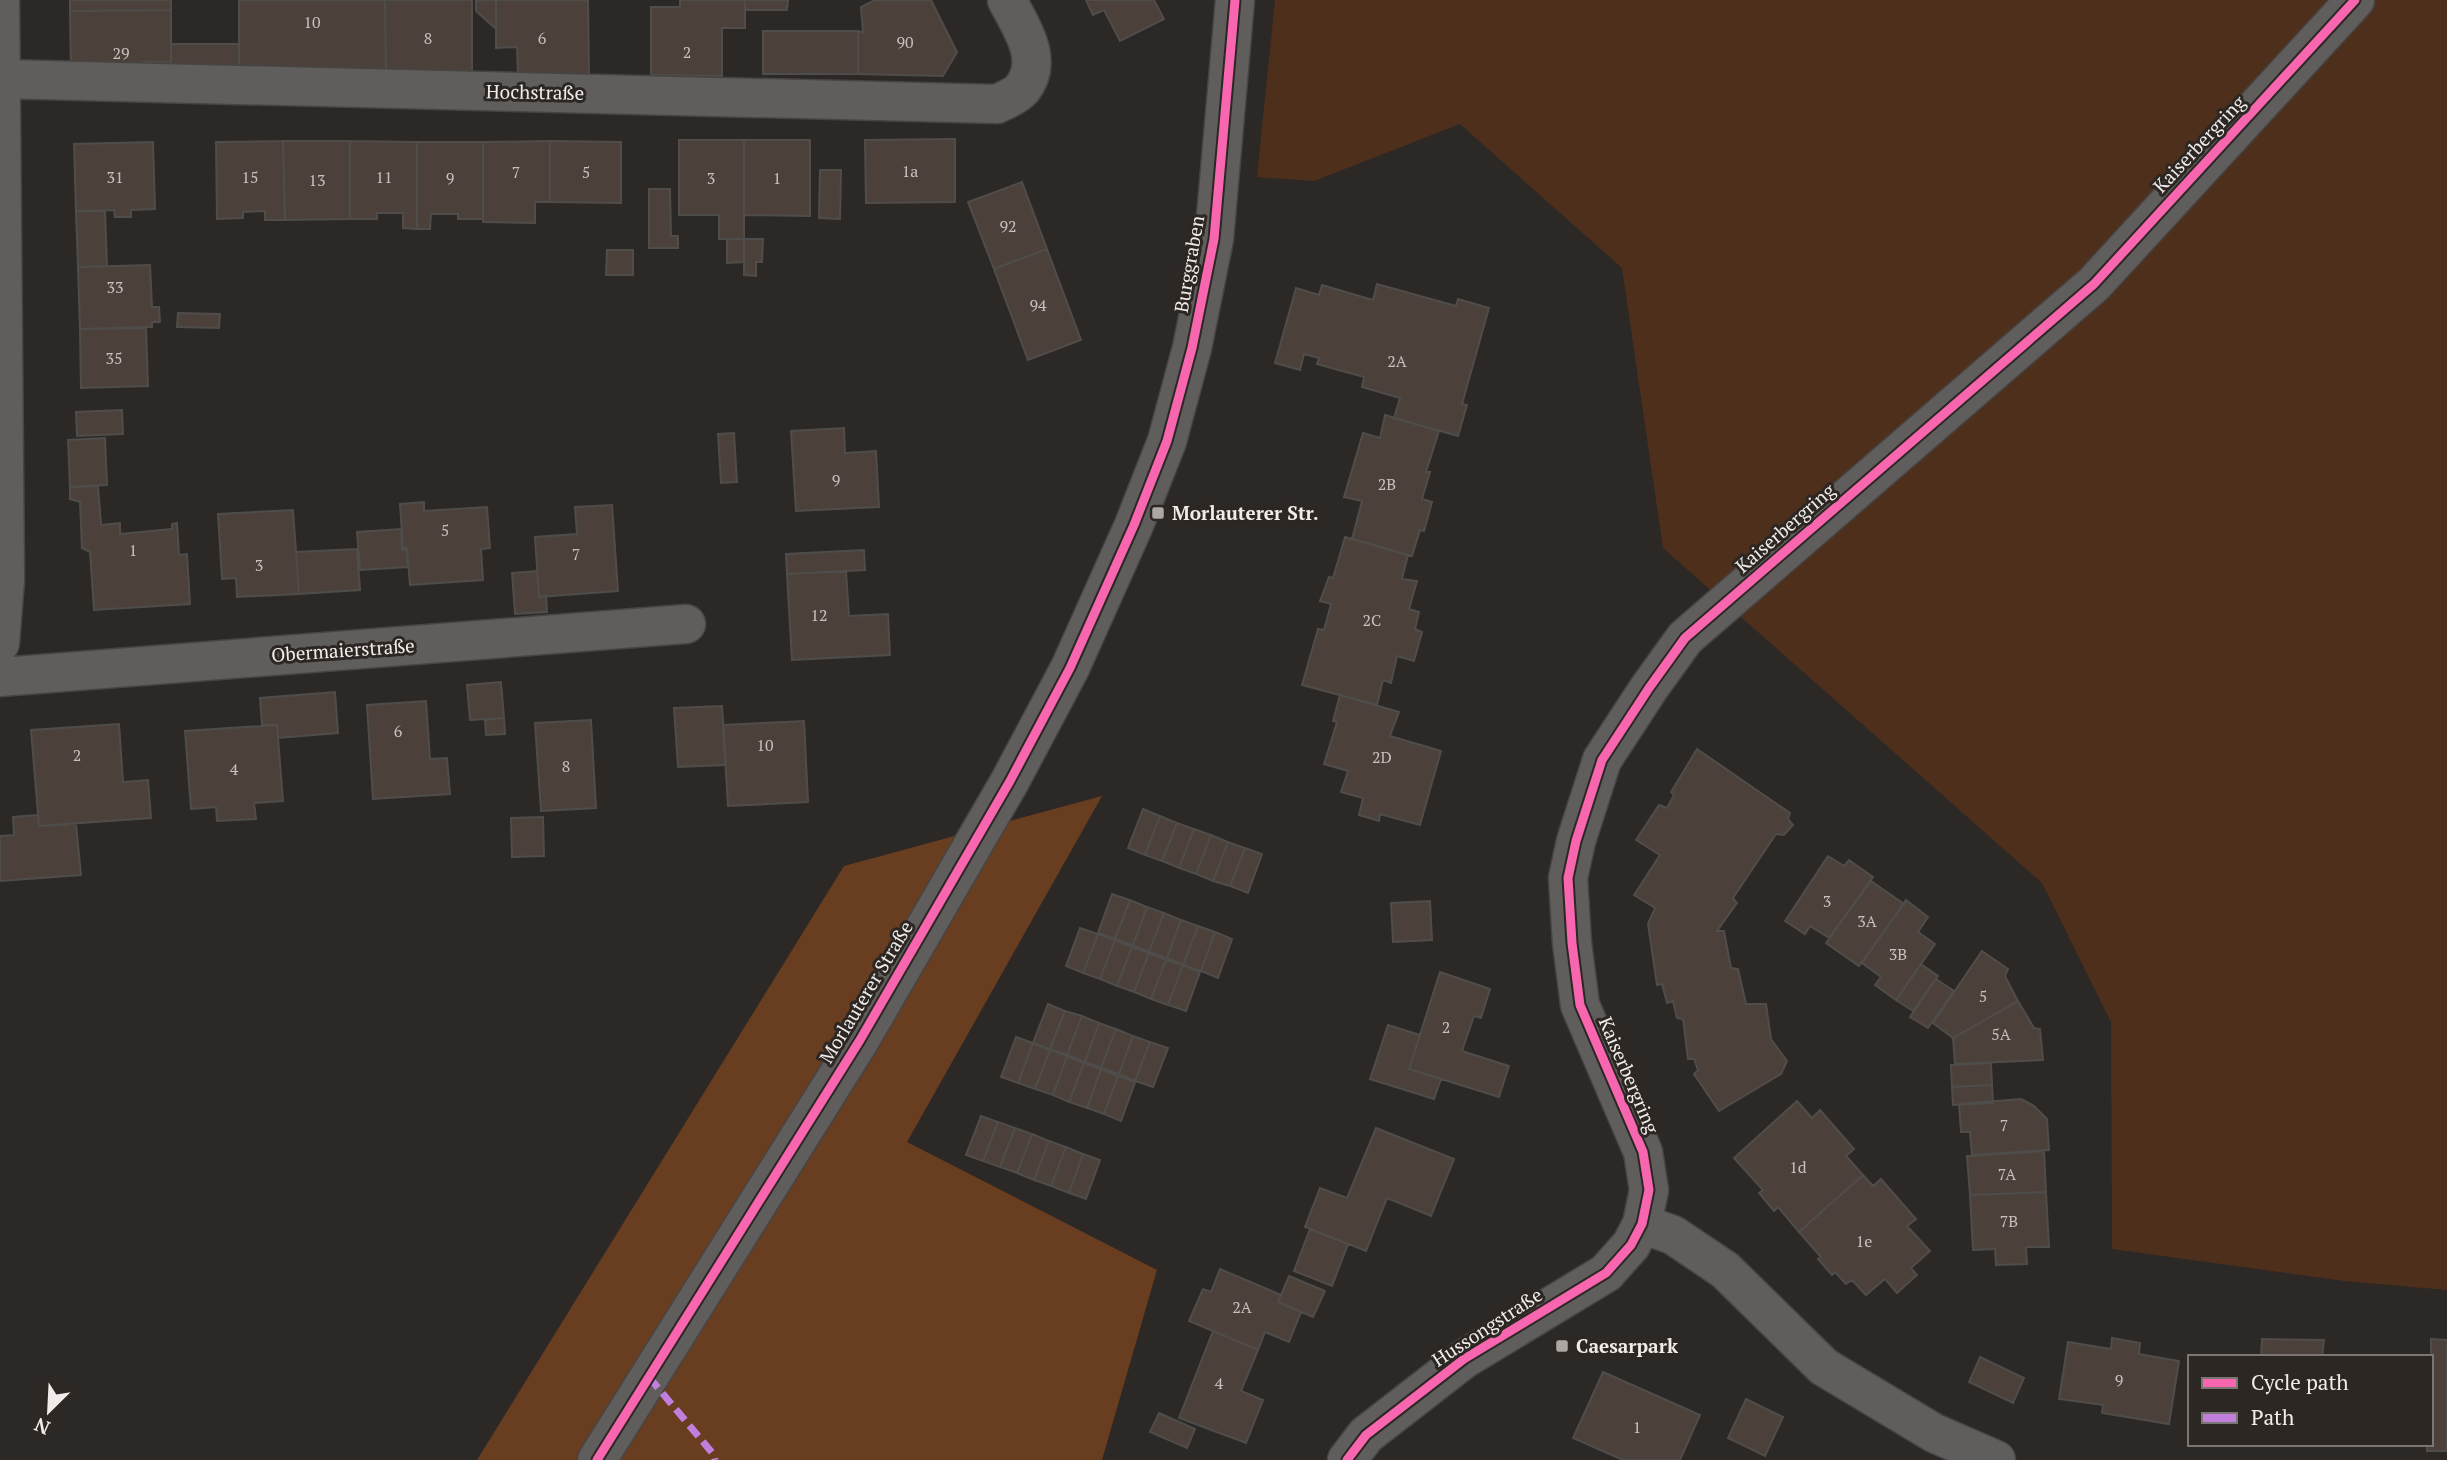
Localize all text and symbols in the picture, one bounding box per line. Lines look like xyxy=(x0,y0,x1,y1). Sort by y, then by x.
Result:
house number: 10 xyxy=(303,11,321,33)
house number: 8 xyxy=(424,27,432,49)
house number: 6 xyxy=(538,27,547,49)
house number: 90 xyxy=(896,31,914,53)
house number: 2 xyxy=(683,41,691,63)
house number: 29 xyxy=(112,42,130,64)
street label: Hochstraße xyxy=(486,78,584,105)
street label: Kaiserbergring xyxy=(2147,89,2251,198)
house number: 1a xyxy=(902,160,918,182)
house number: 7 xyxy=(512,161,520,183)
house number: 5 xyxy=(582,161,590,183)
house number: 31 xyxy=(106,166,124,188)
house number: 15 xyxy=(241,166,259,188)
house number: 11 xyxy=(375,166,393,188)
house number: 9 xyxy=(446,167,454,189)
house number: 3 xyxy=(707,167,715,189)
house number: 1 xyxy=(773,167,781,189)
house number: 13 xyxy=(308,169,326,191)
street label: Burggraben xyxy=(1168,214,1209,314)
house number: 92 xyxy=(999,215,1017,237)
house number: 33 xyxy=(106,276,124,298)
house number: 94 xyxy=(1029,294,1047,316)
house number: 35 xyxy=(105,347,123,369)
house number: 2A xyxy=(1387,350,1407,372)
house number: 9 xyxy=(832,469,840,491)
house number: 2B xyxy=(1378,473,1396,495)
street label: Kaiserbergring xyxy=(1730,477,1840,578)
place label: Morlauterer Str. xyxy=(1172,500,1319,525)
marker: Morlauterer Str. xyxy=(1150,505,1166,521)
house number: 5 xyxy=(441,519,449,541)
house number: 1 xyxy=(129,539,137,561)
house number: 7 xyxy=(572,543,580,565)
house number: 3 xyxy=(255,554,263,576)
house number: 12 xyxy=(810,604,828,626)
house number: 2C xyxy=(1363,609,1381,631)
street label: Obermaierstraße xyxy=(270,632,416,667)
house number: 6 xyxy=(394,720,403,742)
house number: 10 xyxy=(756,734,774,756)
house number: 2 xyxy=(73,744,81,766)
house number: 2D xyxy=(1372,746,1392,768)
house number: 8 xyxy=(562,755,570,777)
house number: 4 xyxy=(230,758,239,780)
house number: 3 xyxy=(1823,890,1831,912)
house number: 3A xyxy=(1857,910,1877,932)
street label: Morlauterer Straße xyxy=(813,916,918,1067)
house number: 3B xyxy=(1889,943,1907,965)
house number: 5 xyxy=(1979,985,1987,1007)
street label: Kaiserbergring xyxy=(1594,1013,1666,1138)
house number: 2 xyxy=(1442,1016,1450,1038)
house number: 5A xyxy=(1991,1023,2011,1045)
house number: 7 xyxy=(2000,1114,2008,1136)
house number: 1d xyxy=(1789,1156,1807,1178)
house number: 7A xyxy=(1998,1163,2016,1185)
house number: 7B xyxy=(2000,1210,2018,1232)
house number: 1e xyxy=(1856,1230,1872,1252)
street label: Hussongstraße xyxy=(1427,1282,1547,1372)
house number: 2A xyxy=(1232,1296,1252,1318)
place label: Caesarpark xyxy=(1576,1333,1679,1358)
marker: Caesarpark xyxy=(1554,1338,1570,1354)
legend xyxy=(2188,1355,2433,1446)
text: Cycle path xyxy=(2251,1368,2349,1396)
house number: 9 xyxy=(2115,1369,2123,1391)
house number: 4 xyxy=(1215,1372,1224,1394)
north arrow xyxy=(14,1376,84,1446)
text: Path xyxy=(2251,1403,2294,1431)
text: N xyxy=(30,1412,54,1441)
house number: 1 xyxy=(1633,1416,1641,1438)

